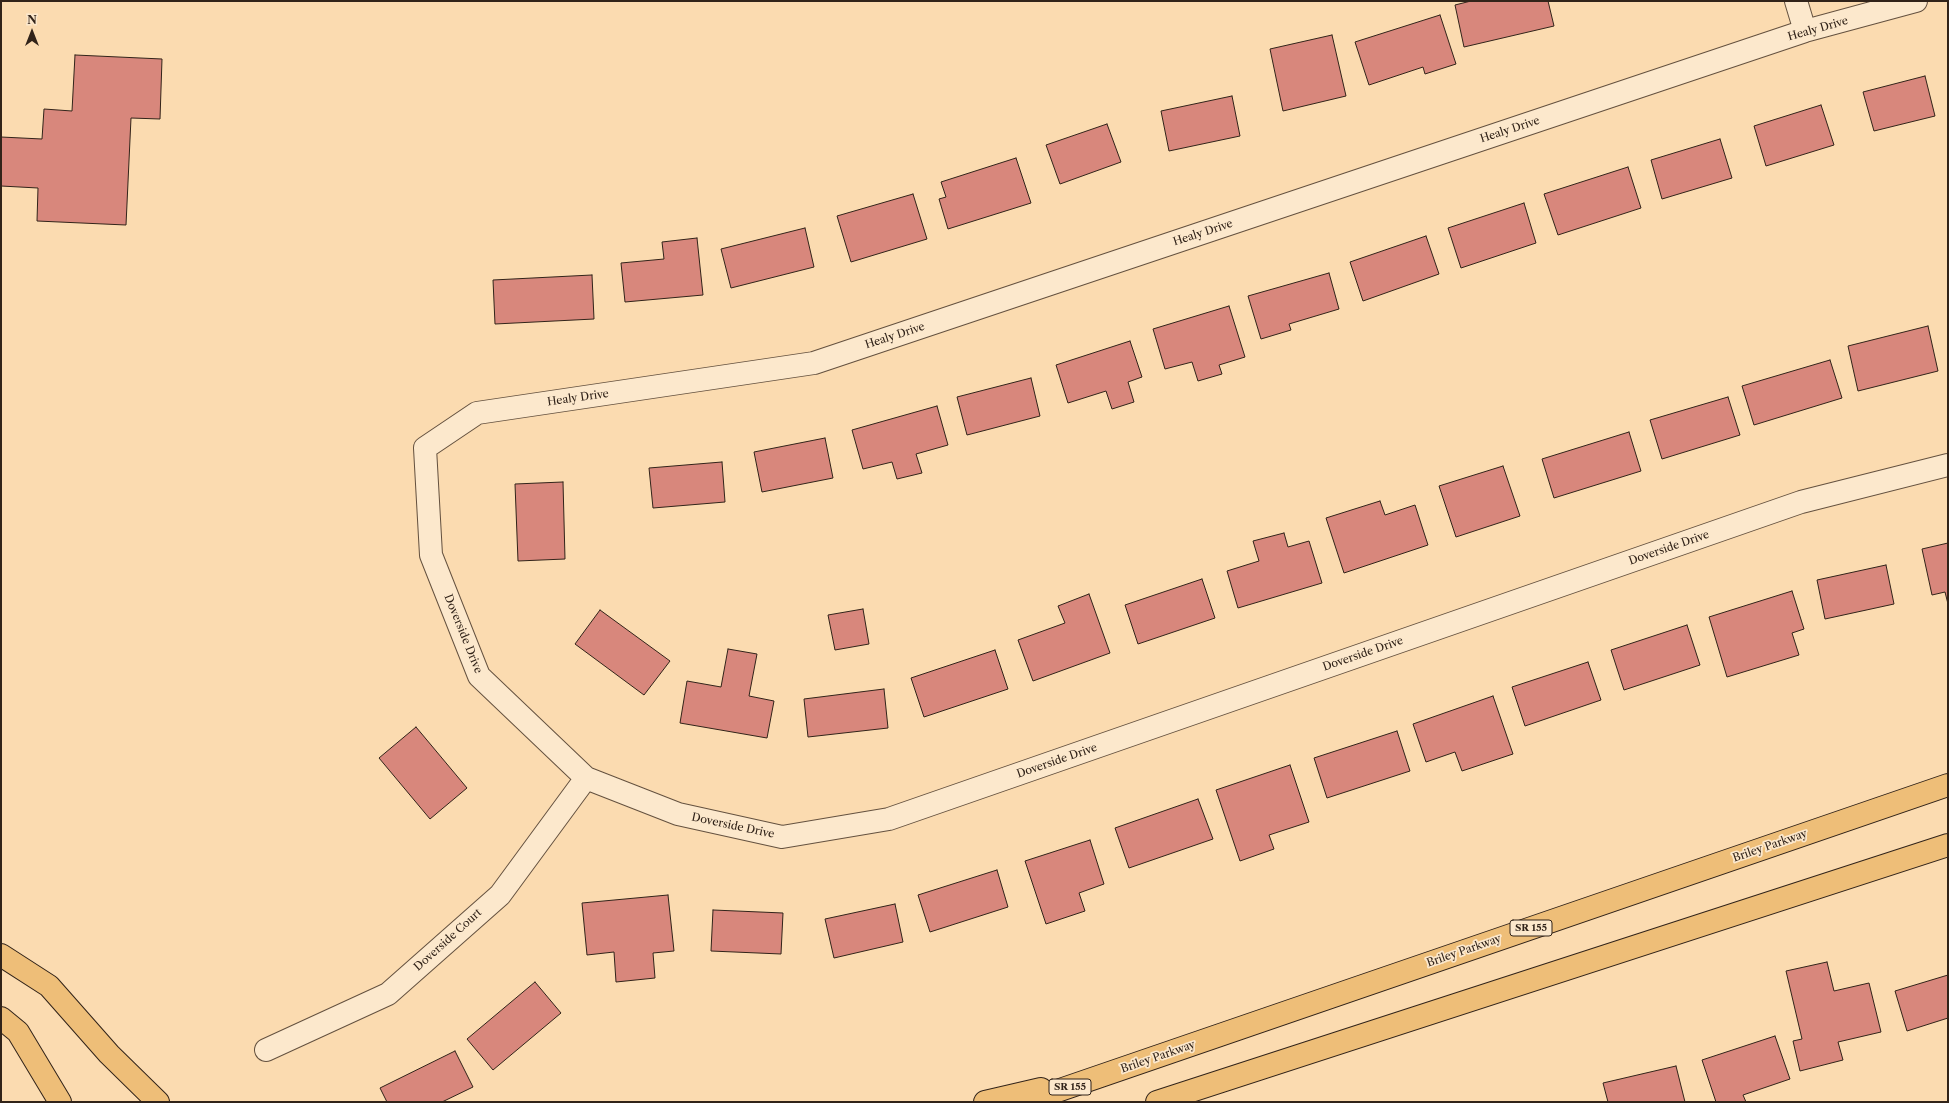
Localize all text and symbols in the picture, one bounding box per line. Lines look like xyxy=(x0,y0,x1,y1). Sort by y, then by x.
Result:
north arrow xyxy=(12,12,52,52)
text: N xyxy=(27,13,37,27)
street label: Healy Drive xyxy=(1786,14,1850,44)
street label: Healy Drive xyxy=(1479,114,1541,146)
street label: Healy Drive xyxy=(1172,217,1234,249)
street label: Healy Drive xyxy=(864,320,926,352)
street label: Healy Drive xyxy=(546,387,610,409)
street label: Doverside Drive xyxy=(1627,528,1711,568)
street label: Doverside Drive xyxy=(441,592,485,676)
street label: Doverside Drive xyxy=(1321,634,1405,674)
street label: Doverside Drive xyxy=(1015,741,1099,781)
street label: Doverside Drive xyxy=(690,811,776,841)
street label: Briley Parkway xyxy=(1731,827,1809,865)
street label: Doverside Court xyxy=(412,906,484,974)
road number: SR 155 xyxy=(1510,920,1552,936)
street label: Briley Parkway xyxy=(1425,932,1503,970)
street label: Briley Parkway xyxy=(1119,1038,1197,1076)
road number: SR 155 xyxy=(1049,1079,1091,1095)

